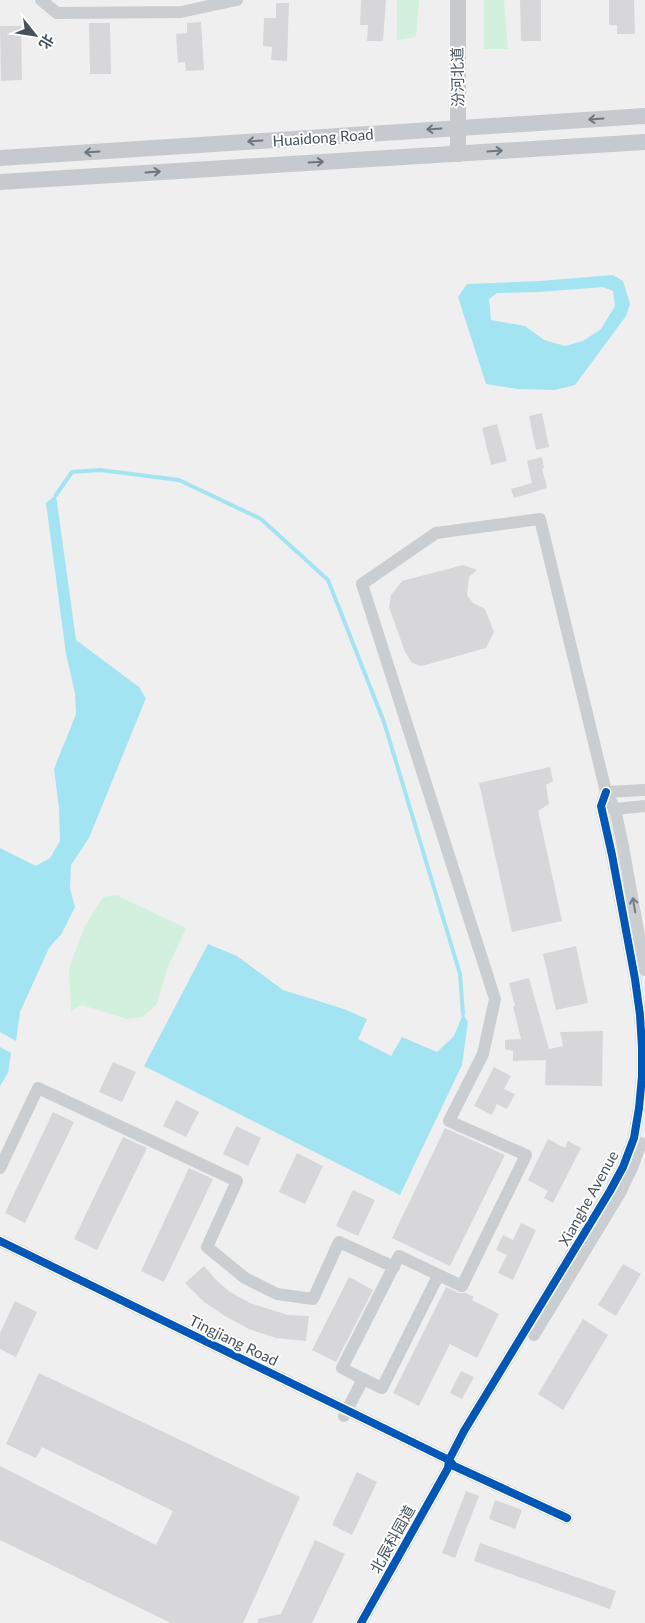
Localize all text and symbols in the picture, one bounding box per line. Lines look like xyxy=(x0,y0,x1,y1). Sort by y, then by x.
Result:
north arrow xyxy=(10,10,60,60)
text: 北 xyxy=(36,31,58,52)
street label: 汾河北道 xyxy=(447,47,467,107)
one-way arrow xyxy=(589,114,605,123)
street label: Huaidong Road xyxy=(272,125,374,149)
one-way arrow xyxy=(426,125,442,134)
one-way arrow xyxy=(247,137,263,146)
one-way arrow xyxy=(85,147,101,156)
one-way arrow xyxy=(487,147,503,156)
one-way arrow xyxy=(307,158,323,167)
one-way arrow xyxy=(145,168,161,177)
one-way arrow xyxy=(629,897,639,913)
street label: Xianghe Avenue xyxy=(554,1147,622,1249)
street label: Tingjiang Road xyxy=(187,1311,281,1369)
street label: 北辰科园道 xyxy=(366,1502,418,1576)

